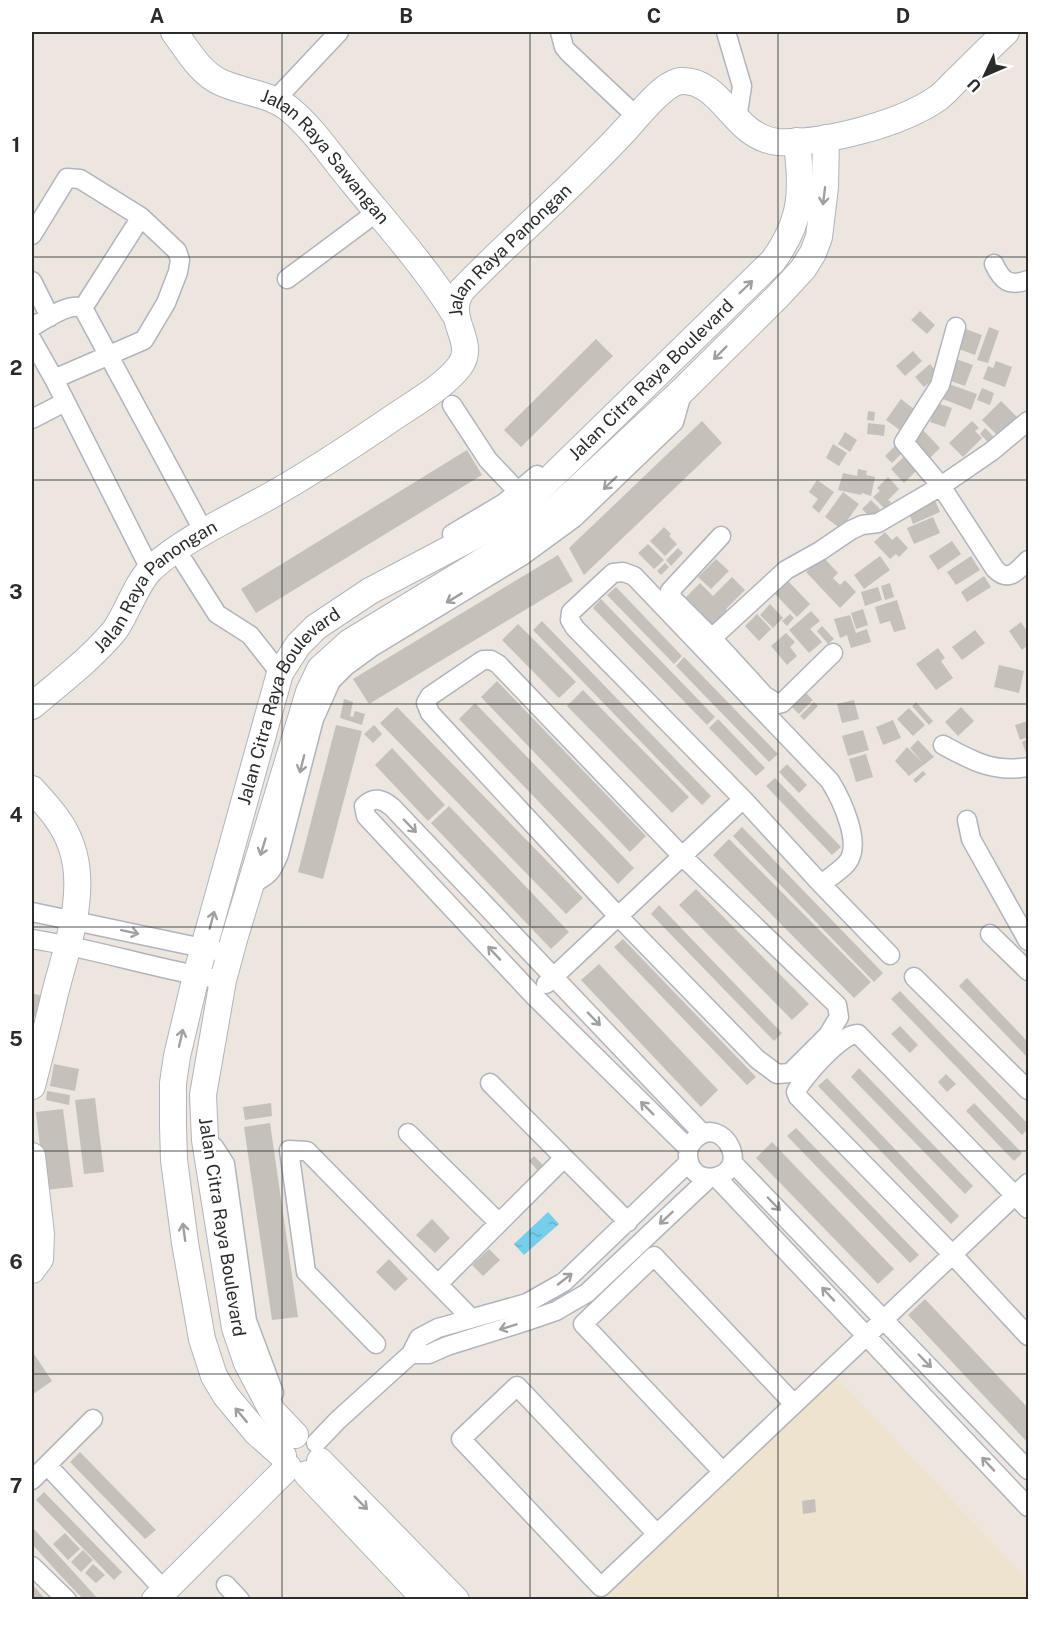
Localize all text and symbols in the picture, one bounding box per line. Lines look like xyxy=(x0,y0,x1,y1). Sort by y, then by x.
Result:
text: A xyxy=(150,4,164,28)
text: B xyxy=(399,4,413,28)
text: C xyxy=(647,4,661,28)
text: D xyxy=(896,4,910,28)
north arrow xyxy=(955,45,1015,105)
text: U xyxy=(964,74,985,96)
street label: Jalan Raya Sawangan xyxy=(258,85,394,228)
text: 1 xyxy=(12,133,20,157)
street label: Jalan Raya Panongan xyxy=(445,179,575,318)
one-way arrow xyxy=(818,186,829,206)
one-way arrow xyxy=(739,280,754,295)
street label: Jalan Citra Raya Boulevard xyxy=(564,294,738,464)
one-way arrow xyxy=(713,346,728,361)
text: 2 xyxy=(10,356,22,380)
one-way arrow xyxy=(603,476,618,490)
street label: Jalan Raya Panongan xyxy=(89,516,220,657)
text: 3 xyxy=(9,580,23,604)
one-way arrow xyxy=(446,593,463,605)
street label: Jalan Citra Raya Boulevard xyxy=(233,603,344,807)
one-way arrow xyxy=(296,754,308,773)
text: 4 xyxy=(9,803,23,827)
one-way arrow xyxy=(402,818,417,833)
one-way arrow xyxy=(257,837,268,856)
one-way arrow xyxy=(206,910,218,929)
one-way arrow xyxy=(120,927,139,938)
one-way arrow xyxy=(488,946,502,961)
one-way arrow xyxy=(587,1012,601,1027)
text: 5 xyxy=(9,1027,23,1051)
one-way arrow xyxy=(176,1029,188,1048)
one-way arrow xyxy=(640,1100,654,1115)
street label: Jalan Citra Raya Boulevard xyxy=(195,1116,250,1338)
one-way arrow xyxy=(766,1197,781,1212)
one-way arrow xyxy=(659,1211,674,1226)
one-way arrow xyxy=(178,1223,189,1242)
text: 6 xyxy=(9,1250,23,1274)
one-way arrow xyxy=(557,1273,573,1286)
one-way arrow xyxy=(820,1287,835,1302)
one-way arrow xyxy=(499,1322,518,1333)
one-way arrow xyxy=(918,1354,932,1369)
one-way arrow xyxy=(235,1407,248,1423)
one-way arrow xyxy=(981,1457,995,1472)
text: 7 xyxy=(10,1474,22,1498)
one-way arrow xyxy=(353,1495,368,1510)

